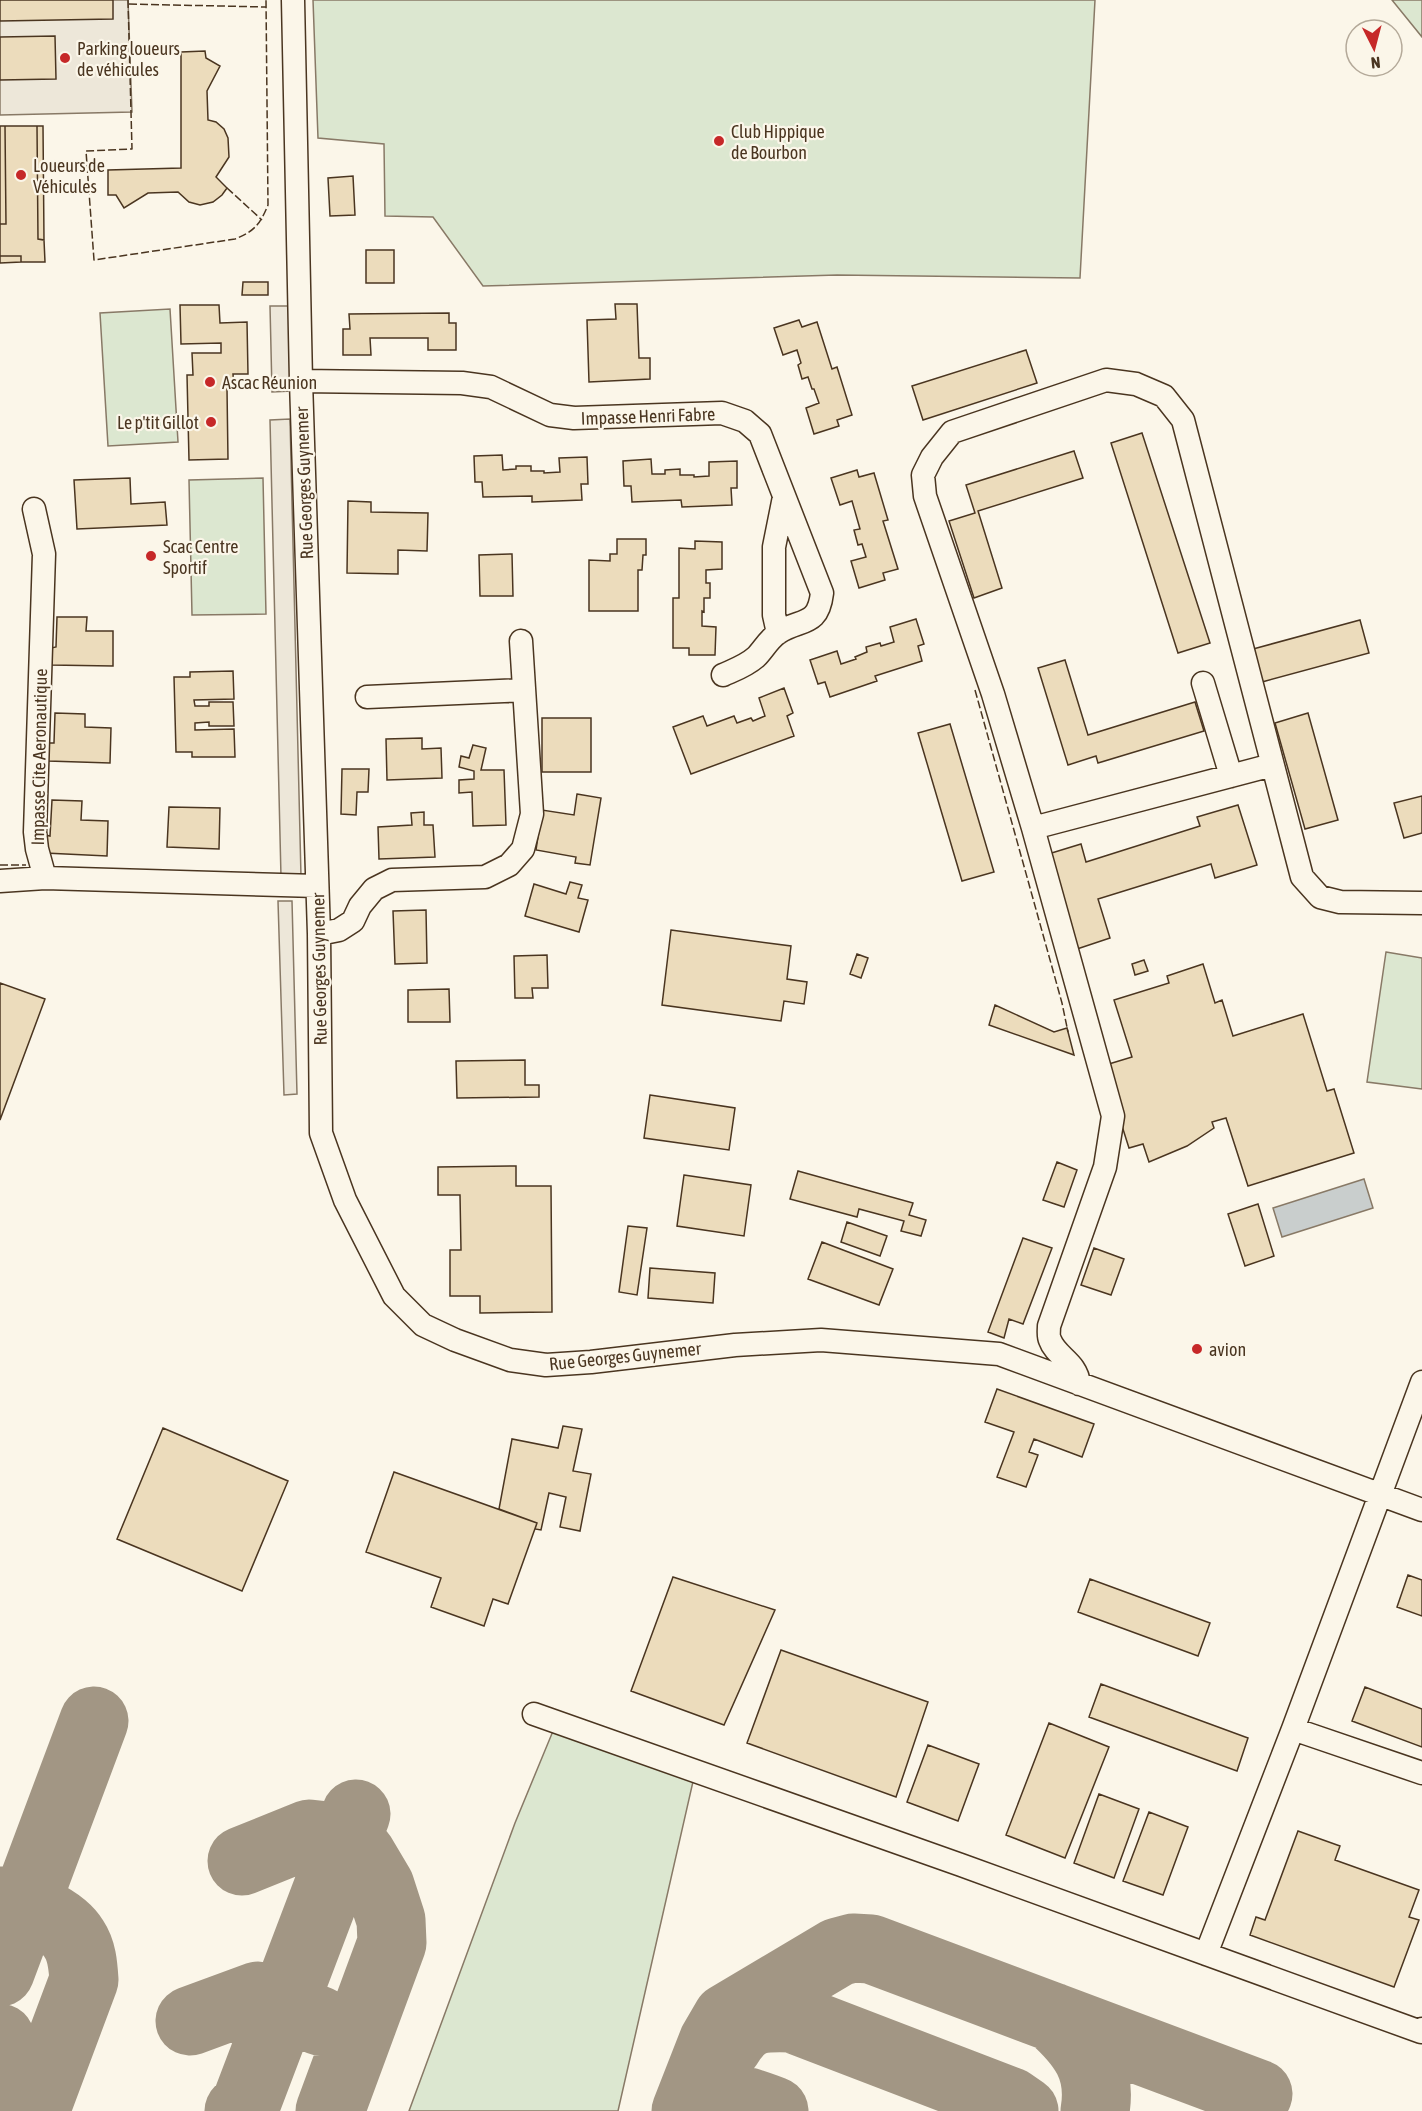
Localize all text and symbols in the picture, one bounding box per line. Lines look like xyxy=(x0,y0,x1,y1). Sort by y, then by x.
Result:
north arrow xyxy=(1344,18,1404,78)
place label: Parking loueurs de véhicules xyxy=(77,38,180,80)
marker: Parking loueurs de véhicules xyxy=(58,51,72,65)
text: N xyxy=(1370,53,1381,72)
place label: Club Hippique de Bourbon xyxy=(731,121,825,163)
marker: Club Hippique de Bourbon xyxy=(712,134,726,148)
place label: Loueurs de Véhicules xyxy=(33,155,105,197)
marker: Loueurs de Véhicules xyxy=(14,168,28,182)
place label: Ascac Réunion xyxy=(222,372,317,393)
marker: Ascac Réunion xyxy=(203,375,217,389)
street label: Impasse Henri Fabre xyxy=(580,403,716,429)
street label: Rue Georges Guynemer xyxy=(291,406,317,560)
place label: Le p'tit Gillot xyxy=(117,412,199,433)
marker: Le p'tit Gillot xyxy=(204,415,218,429)
place label: Scac Centre Sportif xyxy=(163,536,238,578)
marker: Scac Centre Sportif xyxy=(144,549,158,563)
street label: Impasse Cite Aeronautique xyxy=(27,668,51,846)
street label: Rue Georges Guynemer xyxy=(307,892,331,1045)
street label: Rue Georges Guynemer xyxy=(548,1338,703,1374)
place label: avion xyxy=(1209,1339,1246,1360)
marker: avion xyxy=(1190,1342,1204,1356)

